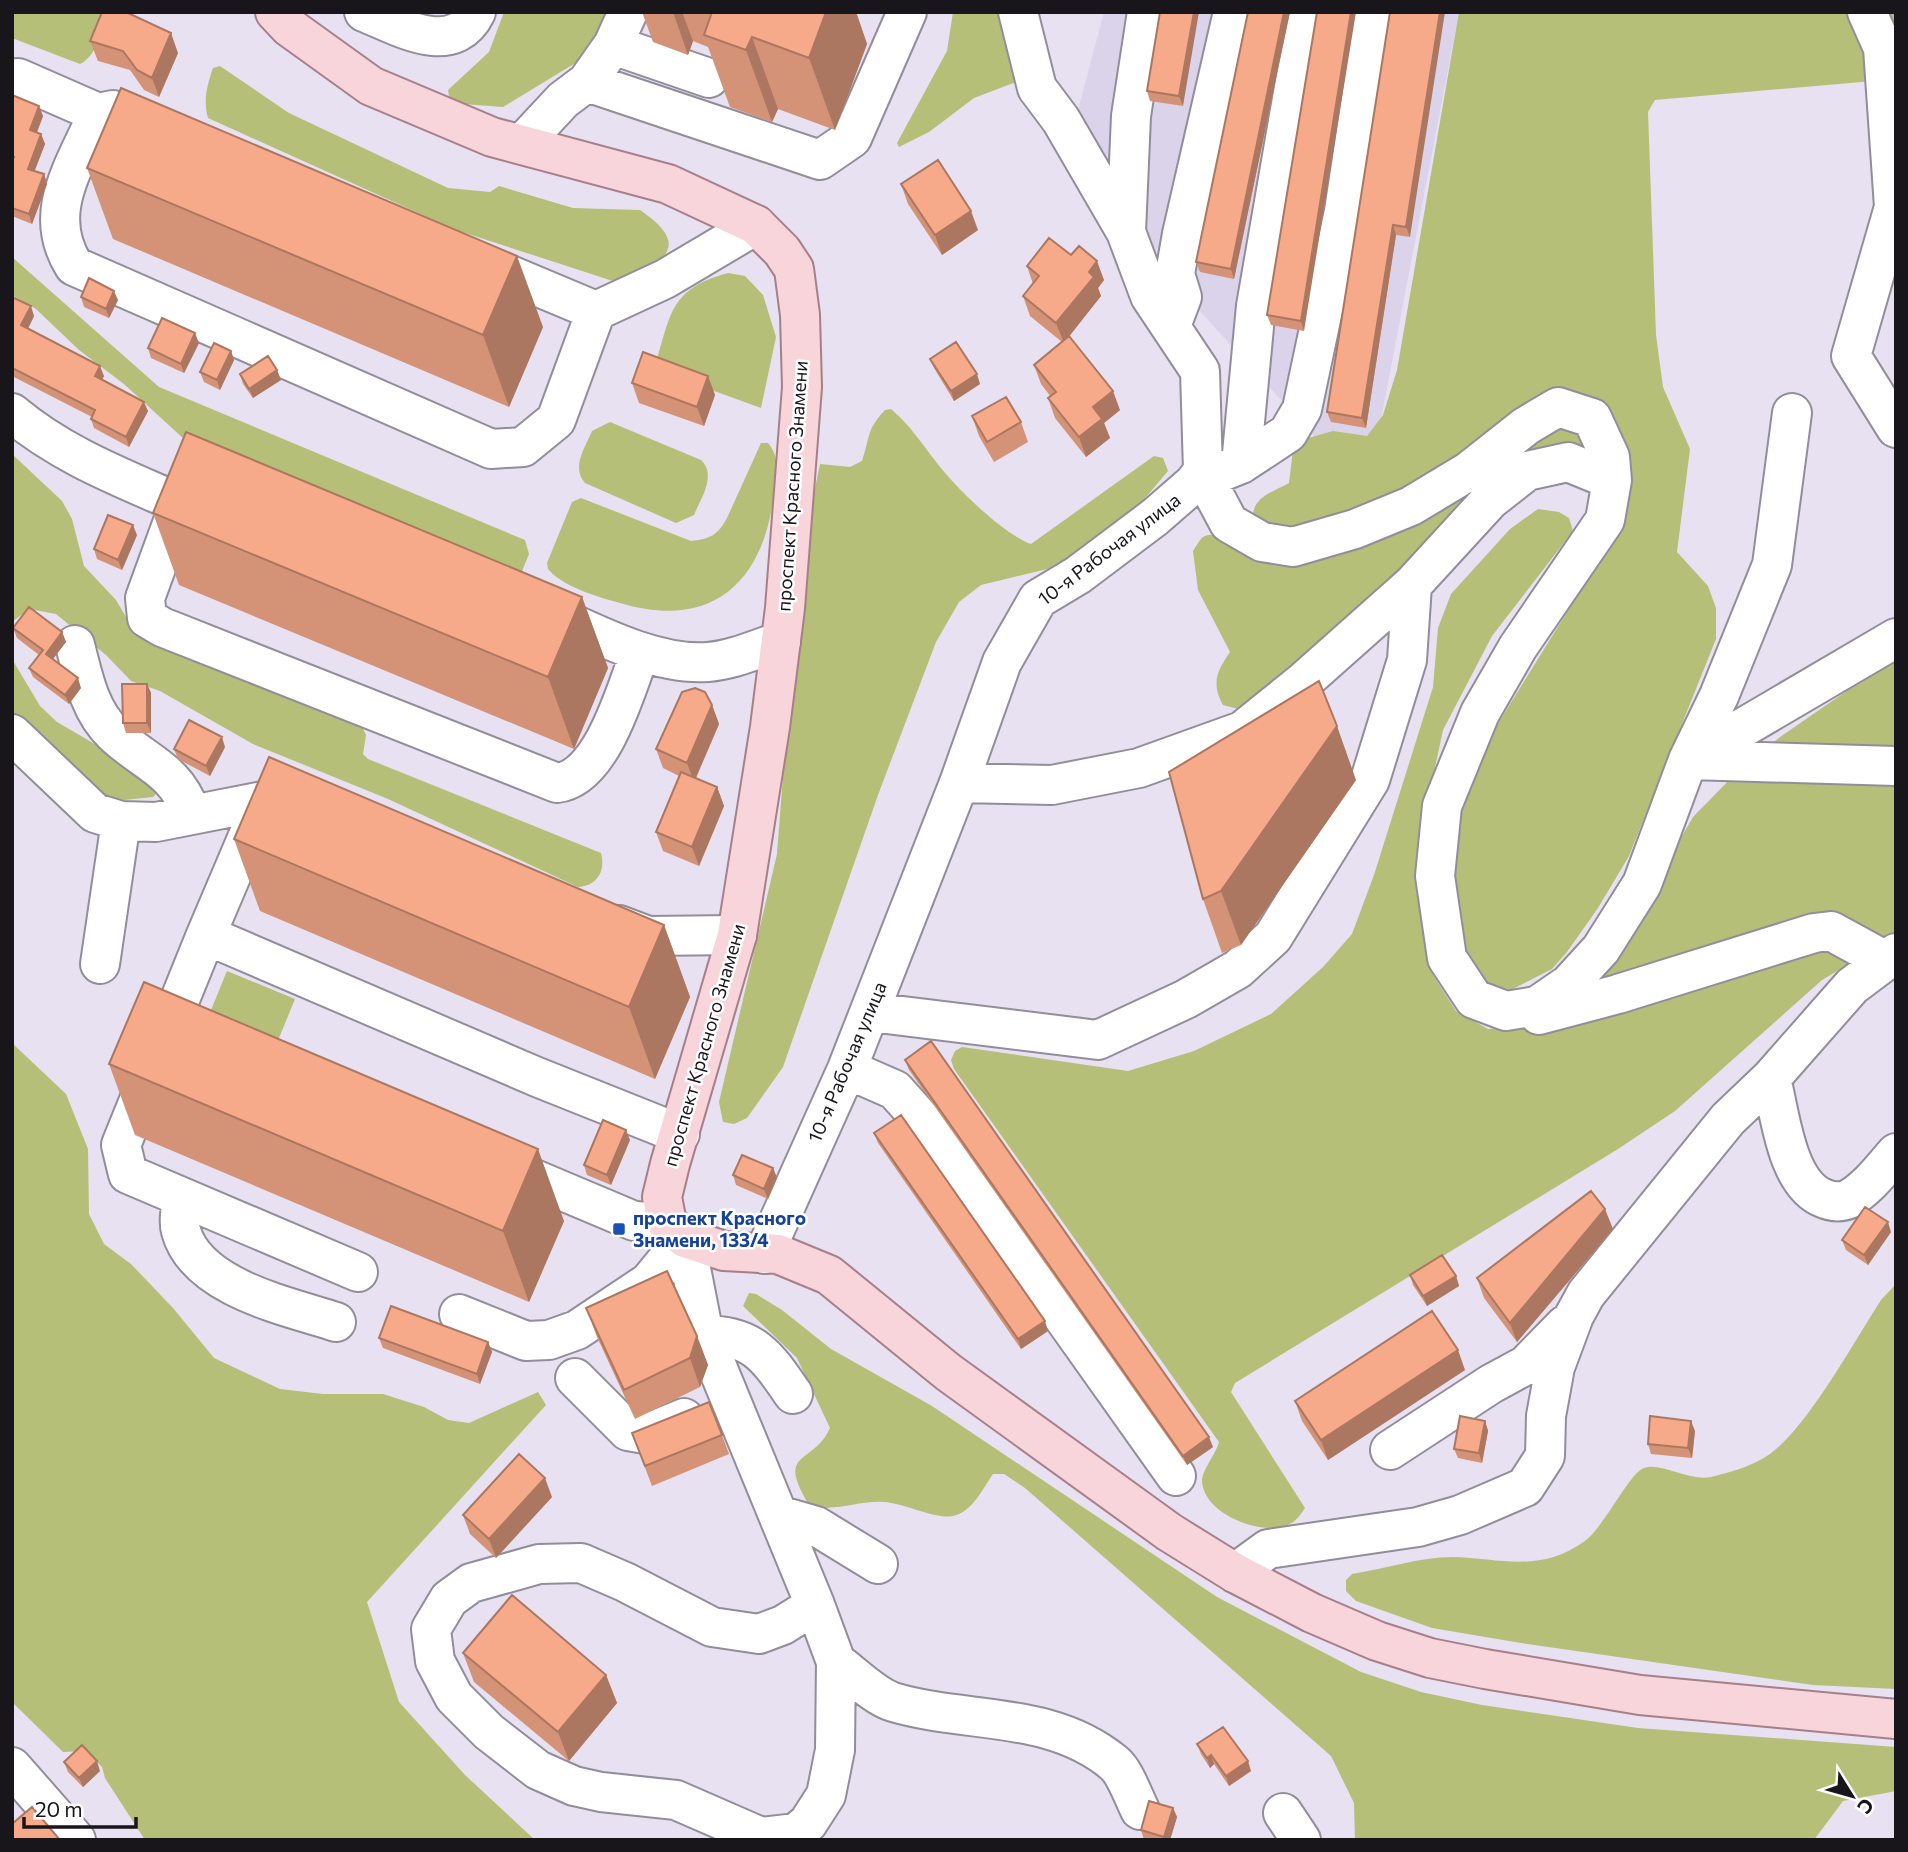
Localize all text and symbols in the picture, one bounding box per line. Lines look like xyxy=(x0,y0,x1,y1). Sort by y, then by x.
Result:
street label: проспект Красного Знамени xyxy=(771,360,812,612)
street label: 10-я Рабочая улица xyxy=(1033,488,1184,610)
street label: проспект Красного Знамени xyxy=(658,921,749,1169)
street label: 10-я Рабочая улица xyxy=(802,978,891,1146)
place label: проспект Красного Знамени, 133/4 xyxy=(633,1206,806,1251)
marker: проспект Красного Знамени, 133/4 xyxy=(611,1221,627,1237)
north arrow xyxy=(1817,1761,1887,1831)
scale bar xyxy=(24,1786,136,1830)
text: С xyxy=(1853,1794,1879,1819)
text: 20 m xyxy=(35,1796,83,1821)

